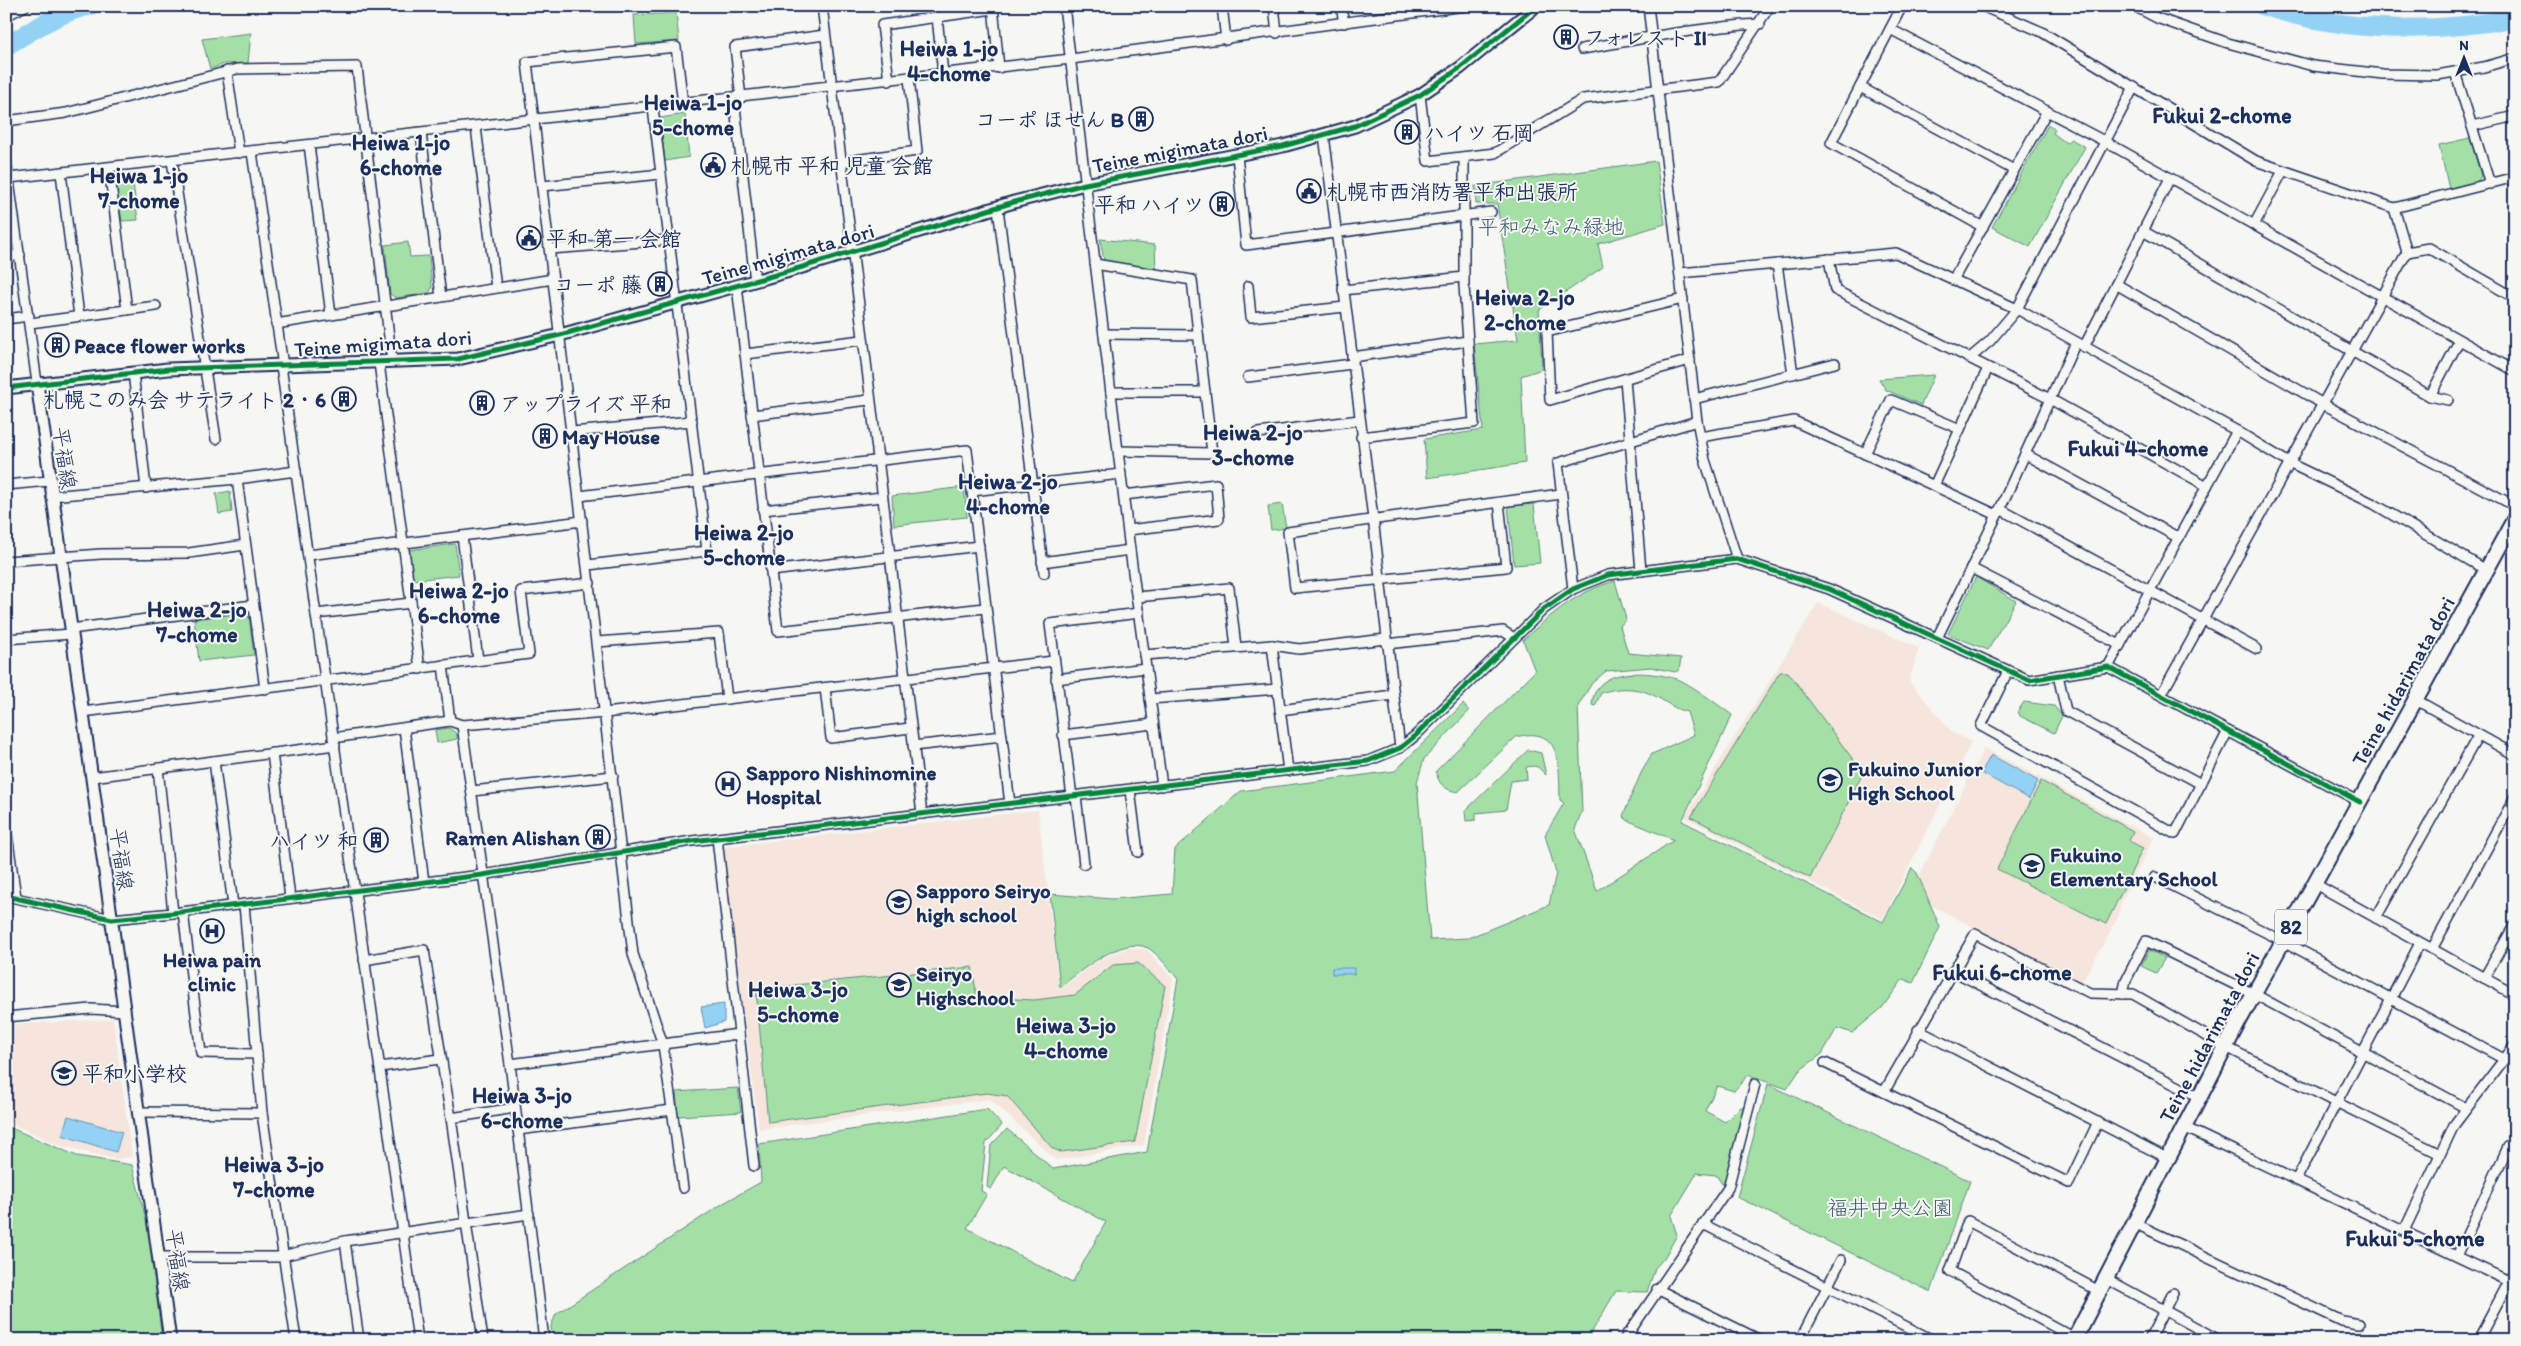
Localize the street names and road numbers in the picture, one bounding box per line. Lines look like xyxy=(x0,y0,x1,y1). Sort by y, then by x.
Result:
street label: Teine migimata dori xyxy=(1090,120,1270,178)
street label: Teine migimata dori xyxy=(699,217,877,291)
street label: Teine migimata dori xyxy=(293,324,473,362)
street label: 平福線 xyxy=(48,425,82,491)
street label: Teine hidarimata dori xyxy=(2346,592,2460,770)
street label: 平福線 xyxy=(105,826,139,892)
road number: 82 xyxy=(2275,910,2307,944)
street label: Teine hidarimata dori xyxy=(2153,947,2265,1127)
street label: 平福線 xyxy=(161,1227,195,1293)

